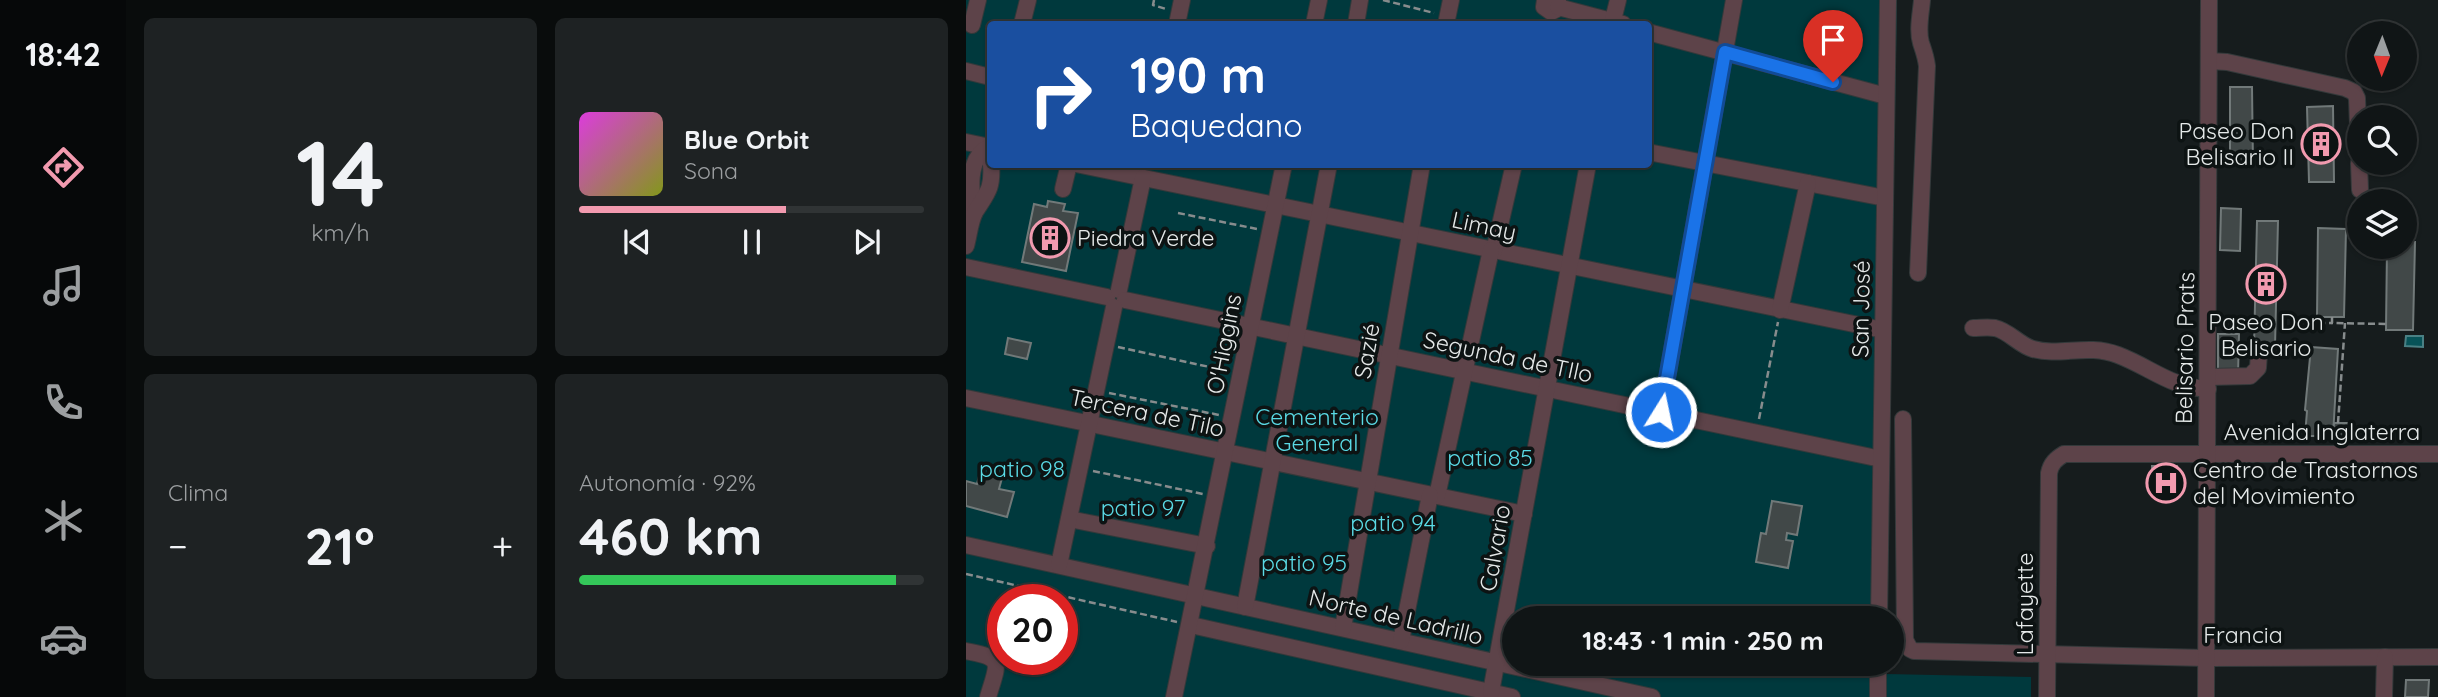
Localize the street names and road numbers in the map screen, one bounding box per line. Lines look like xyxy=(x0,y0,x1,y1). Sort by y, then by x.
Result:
street label: Limay xyxy=(1449,205,1519,246)
street label: San José xyxy=(1845,260,1876,358)
street label: Belisario Prats xyxy=(2169,272,2200,424)
street label: O'Higgins xyxy=(1200,291,1247,396)
street label: Sazié xyxy=(1347,321,1386,381)
street label: Segunda de TIlo xyxy=(1421,324,1595,389)
street label: Tercera de Tilo xyxy=(1067,382,1227,443)
street label: Avenida Inglaterra xyxy=(2224,417,2420,446)
street label: Calvario xyxy=(1473,502,1516,593)
street label: Lafayette xyxy=(2010,553,2039,655)
street label: Norte de Ladrillo xyxy=(1306,582,1486,651)
street label: Francia xyxy=(2203,620,2283,649)

